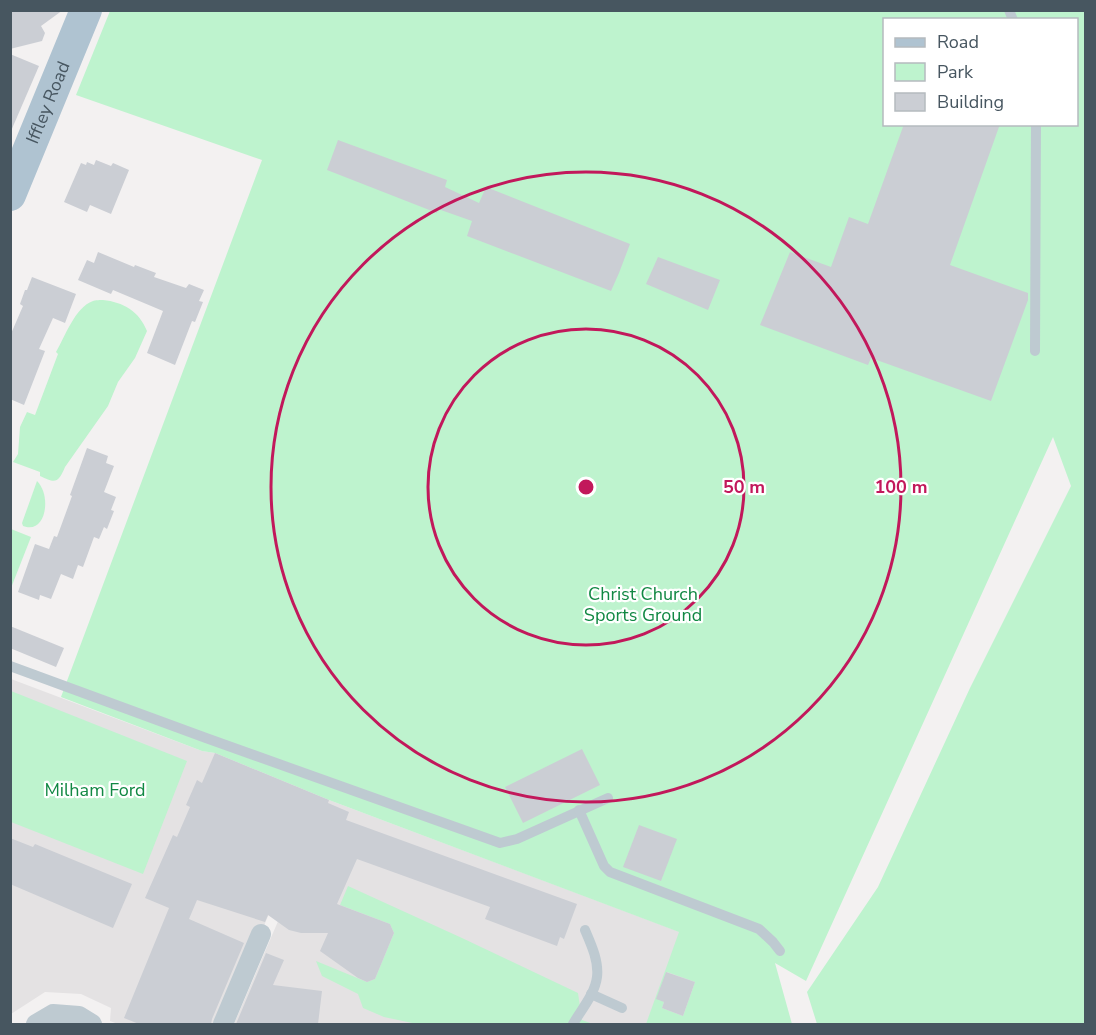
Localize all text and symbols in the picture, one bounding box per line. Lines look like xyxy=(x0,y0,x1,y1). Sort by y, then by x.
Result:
legend xyxy=(883,18,1078,126)
text: Road xyxy=(937,30,979,54)
street label: Iffley Road xyxy=(20,58,76,147)
text: Park xyxy=(937,60,974,84)
text: Building xyxy=(937,90,1004,114)
text: 50 m xyxy=(723,475,765,499)
text: 100 m xyxy=(874,475,928,499)
centre of rings xyxy=(576,477,596,497)
park label: Christ Church Sports Ground xyxy=(584,582,702,627)
park label: Milham Ford xyxy=(44,778,146,802)

